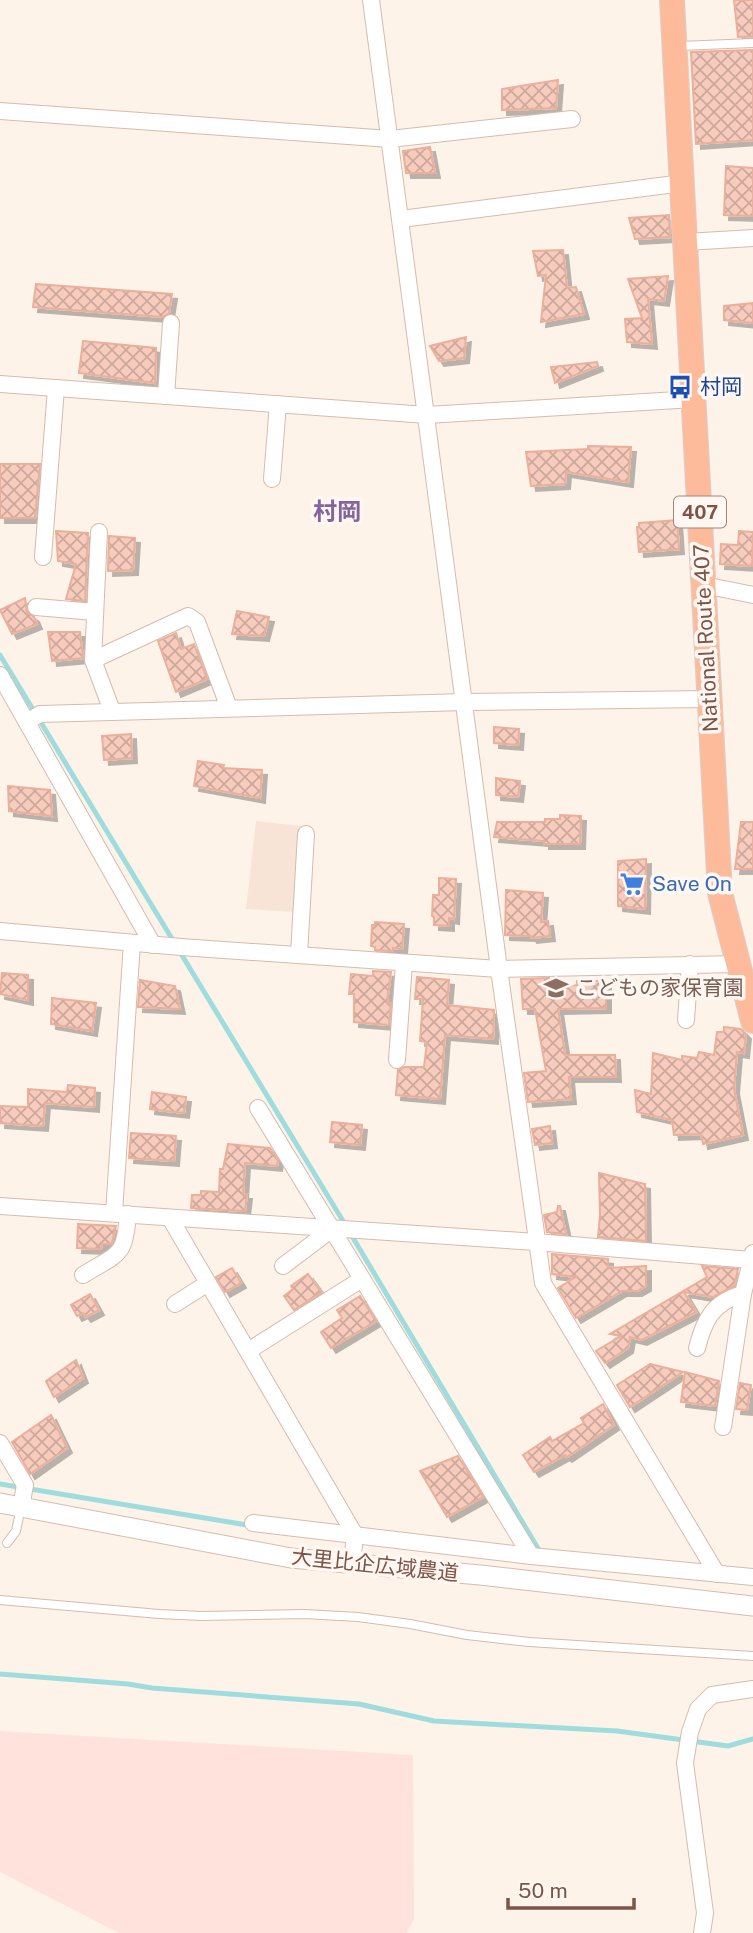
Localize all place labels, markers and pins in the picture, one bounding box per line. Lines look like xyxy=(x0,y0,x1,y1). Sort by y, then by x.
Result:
bus stop icon: 村岡 xyxy=(666,373,694,401)
place label: 村岡 xyxy=(700,374,742,399)
supermarket icon: Save On xyxy=(618,870,646,898)
place label: Save On xyxy=(652,871,732,896)
school or university icon: こどもの家保育園 xyxy=(542,974,570,1002)
place label: こどもの家保育園 xyxy=(576,975,744,1000)

